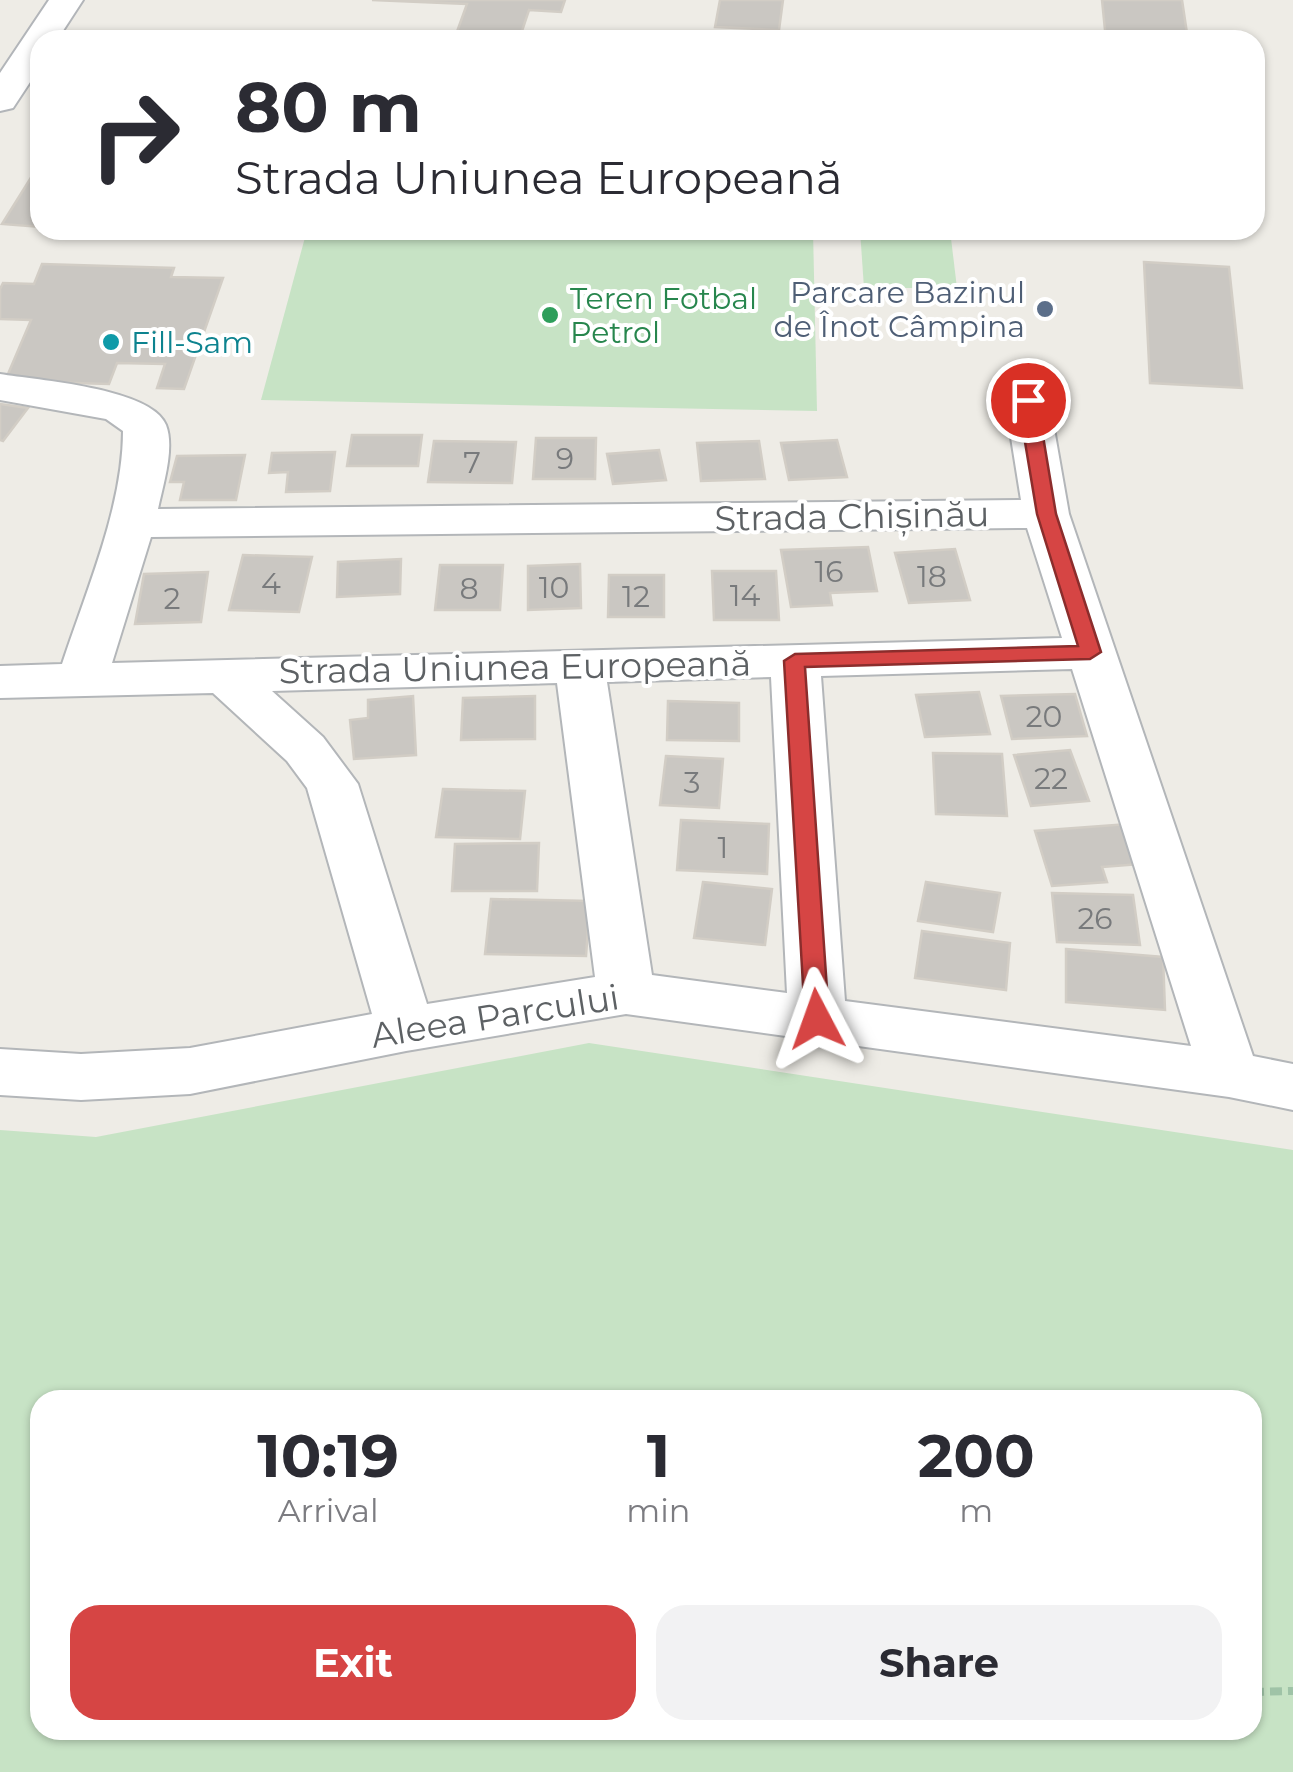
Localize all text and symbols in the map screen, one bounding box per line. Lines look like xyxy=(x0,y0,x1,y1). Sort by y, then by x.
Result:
text: 80 m xyxy=(235,64,422,150)
icon: right xyxy=(70,70,200,200)
text: Strada Uniunea Europeană xyxy=(235,150,842,205)
place label: Parcare Bazinul de Înot Câmpina xyxy=(774,274,1025,345)
place label: Teren Fotbal Petrol xyxy=(570,280,757,351)
marker: Parcare Bazinul de Înot Câmpina xyxy=(1034,298,1056,320)
marker: Teren Fotbal Petrol xyxy=(539,304,561,326)
place label: Fill-Sam xyxy=(131,324,253,361)
marker: Fill-Sam xyxy=(100,331,122,353)
pin xyxy=(986,358,1071,443)
icon: arrive xyxy=(1001,373,1056,428)
house number: 9 xyxy=(556,440,574,477)
house number: 7 xyxy=(463,444,481,481)
street label: Strada Chișinău xyxy=(714,492,990,540)
house number: 16 xyxy=(814,553,844,590)
house number: 18 xyxy=(917,558,947,595)
house number: 4 xyxy=(261,565,281,602)
house number: 10 xyxy=(539,569,569,606)
house number: 8 xyxy=(459,570,479,607)
house number: 14 xyxy=(730,577,760,614)
house number: 12 xyxy=(622,578,650,615)
house number: 2 xyxy=(163,580,181,617)
street label: Strada Uniunea Europeană xyxy=(278,641,752,693)
house number: 20 xyxy=(1026,698,1062,735)
house number: 22 xyxy=(1034,760,1068,797)
house number: 3 xyxy=(684,764,700,801)
house number: 1 xyxy=(718,829,728,866)
house number: 26 xyxy=(1077,900,1113,937)
position arrow xyxy=(765,967,869,1071)
street label: Aleea Parcului xyxy=(368,975,622,1057)
text: 10:19 xyxy=(257,1419,399,1492)
text: 1 xyxy=(647,1419,670,1492)
text: 200 xyxy=(918,1419,1035,1492)
text: Arrival xyxy=(278,1491,379,1530)
text: min xyxy=(626,1491,691,1530)
text: m xyxy=(959,1491,993,1530)
button: Exit xyxy=(70,1605,636,1720)
button: Share xyxy=(656,1605,1222,1720)

